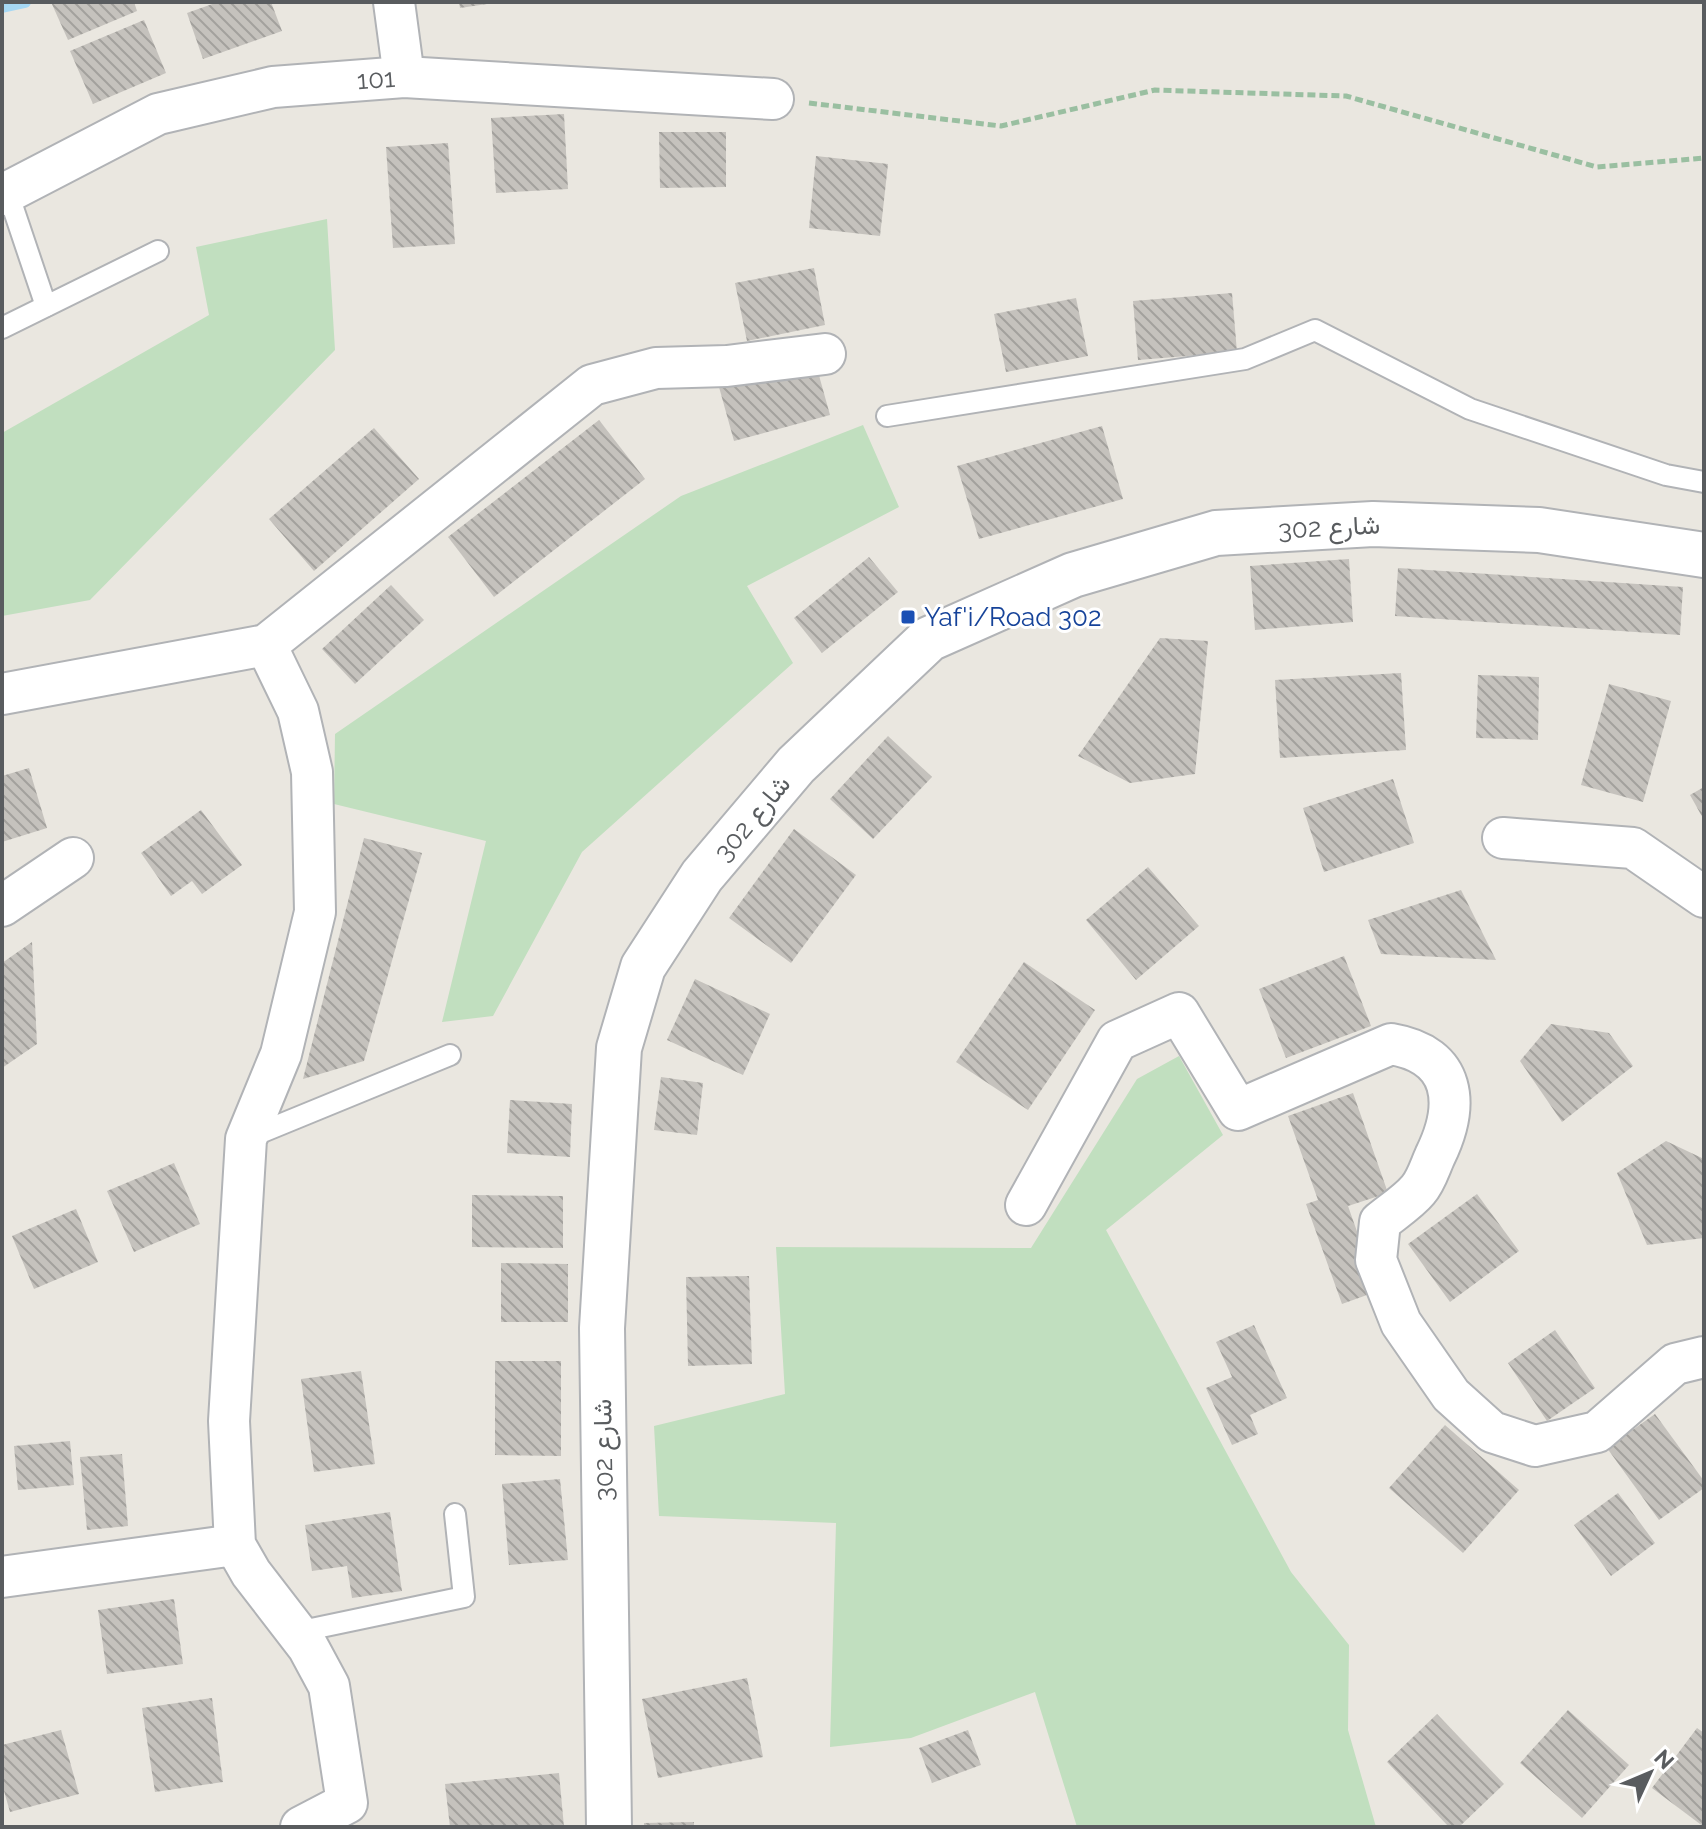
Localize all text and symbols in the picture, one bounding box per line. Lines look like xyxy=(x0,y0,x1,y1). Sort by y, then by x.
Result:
street label: 101 xyxy=(356,63,396,95)
street label: شارع 302 xyxy=(1277,509,1381,548)
place label: Yaf'i/Road 302 xyxy=(924,602,1101,632)
marker: Yaf'i/Road 302 xyxy=(899,608,917,626)
street label: شارع 302 xyxy=(708,769,799,869)
street label: شارع 302 xyxy=(587,1399,622,1501)
north arrow xyxy=(1610,1733,1690,1813)
text: N xyxy=(1649,1744,1680,1774)

